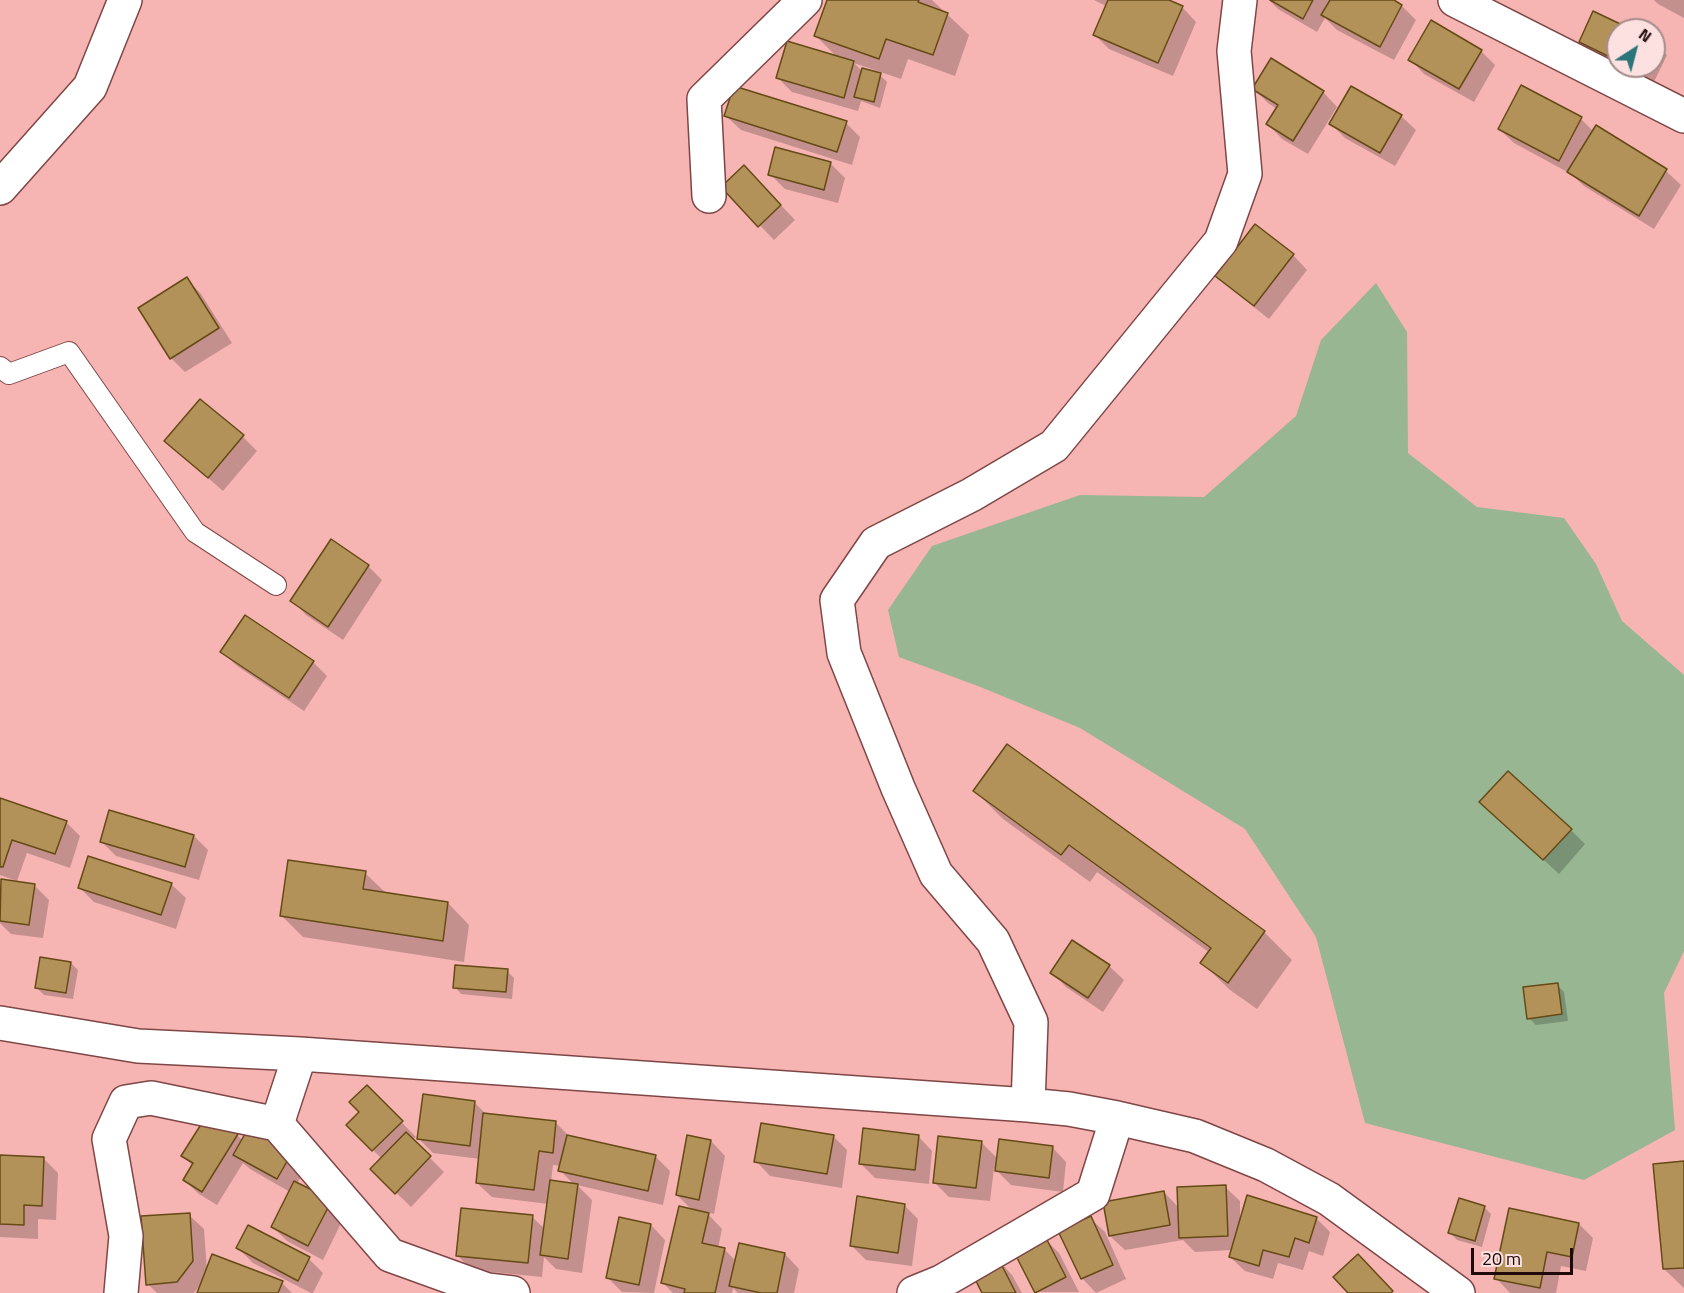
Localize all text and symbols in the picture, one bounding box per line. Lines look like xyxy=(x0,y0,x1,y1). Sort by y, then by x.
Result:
north arrow xyxy=(1606,18,1666,78)
text: N xyxy=(1634,22,1657,48)
scale bar xyxy=(1474,1236,1576,1274)
text: 20 m xyxy=(1482,1245,1521,1272)

